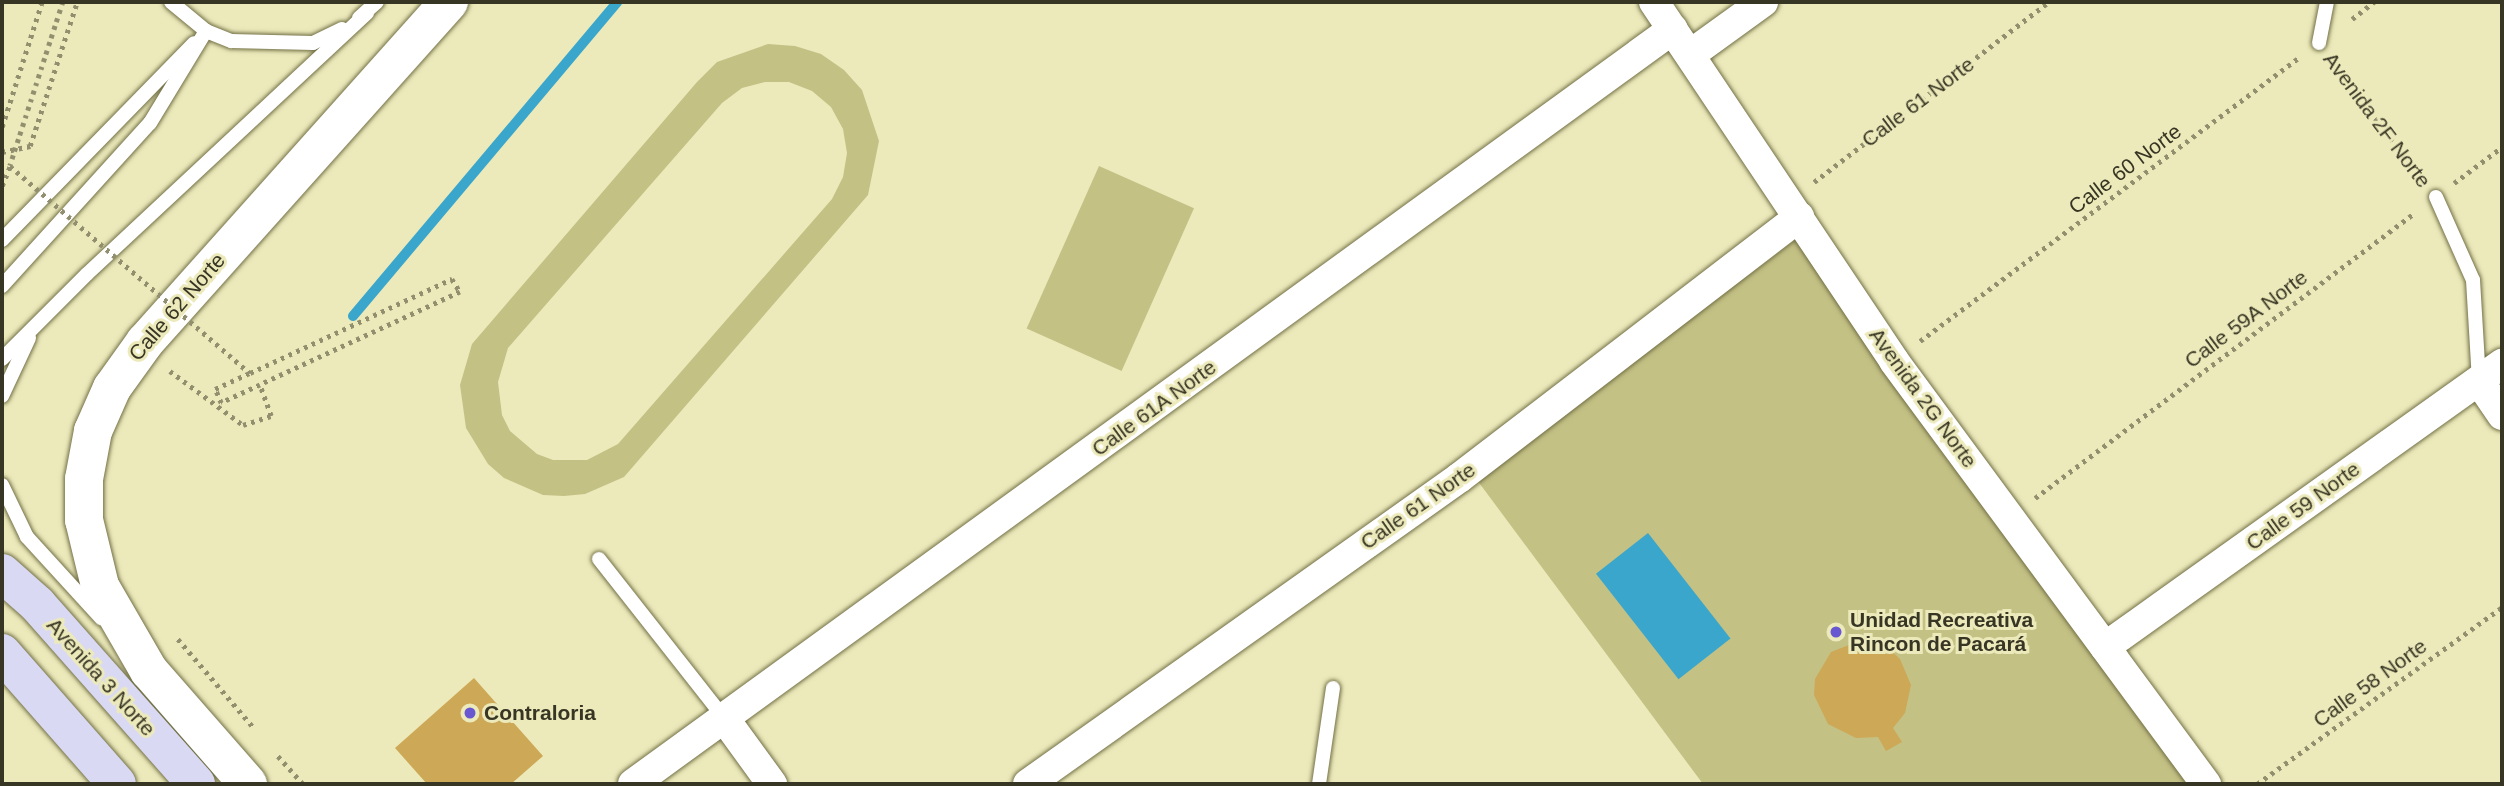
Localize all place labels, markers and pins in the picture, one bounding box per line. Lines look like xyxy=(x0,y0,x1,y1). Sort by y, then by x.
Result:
place label: Unidad Recreativa Rincon de Pacará xyxy=(1850,607,2033,657)
marker: Unidad Recreativa Rincon de Pacará xyxy=(1828,624,1844,640)
place label: Contraloria xyxy=(484,700,596,726)
marker: Contraloria xyxy=(462,705,478,721)

